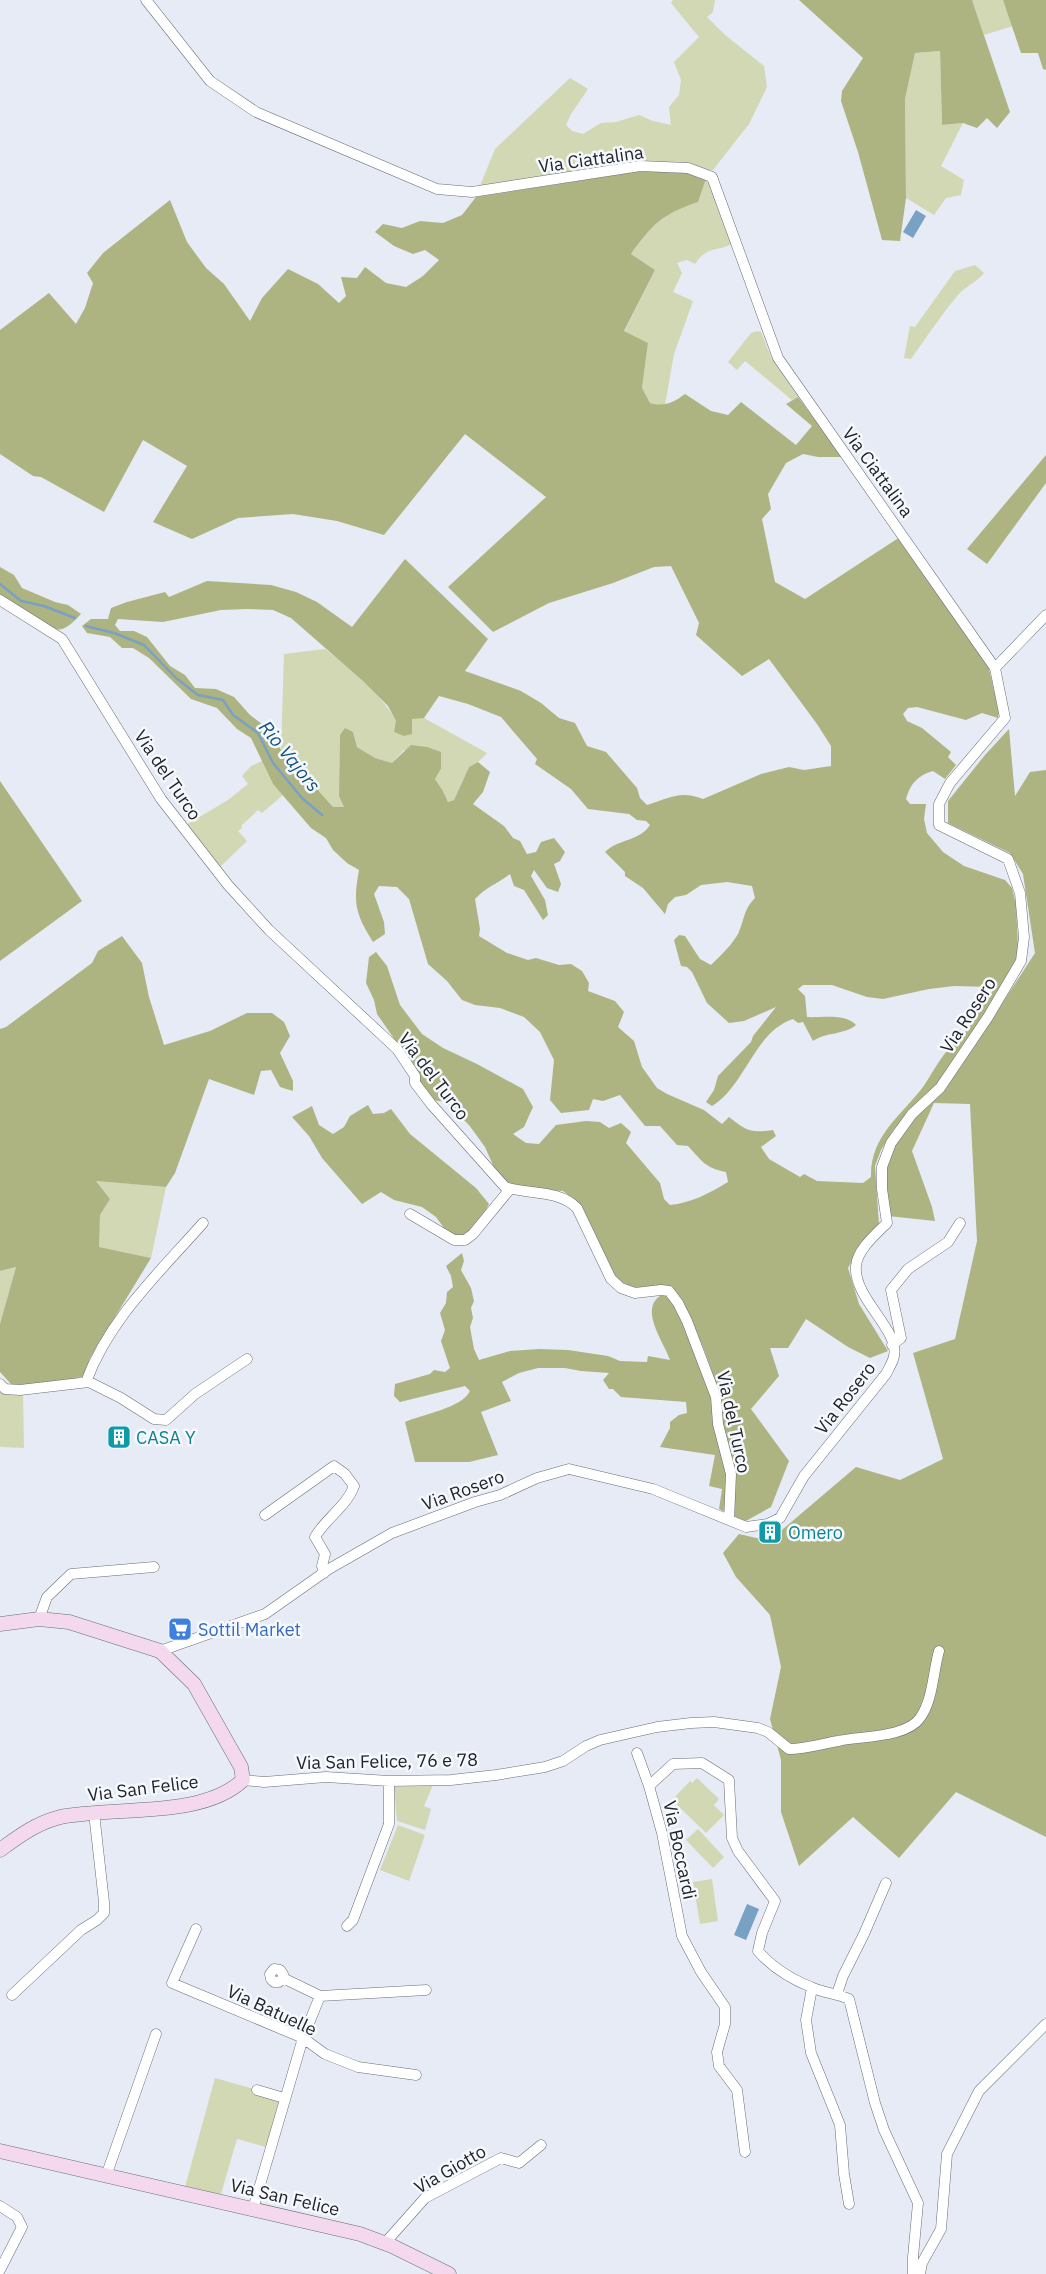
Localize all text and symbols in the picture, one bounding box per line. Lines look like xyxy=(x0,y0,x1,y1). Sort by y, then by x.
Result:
street label: Via Ciattalina xyxy=(537,140,645,178)
street label: Via Ciattalina xyxy=(838,422,919,522)
water label: Rio Vajors xyxy=(254,716,326,797)
street label: Via del Turco xyxy=(129,725,207,825)
street label: Via Rosero xyxy=(935,973,1001,1057)
street label: Via del Turco xyxy=(394,1028,474,1124)
street label: Via Rosero xyxy=(809,1357,881,1439)
street label: Via del Turco xyxy=(712,1369,756,1475)
building icon: CASA Y xyxy=(106,1424,132,1450)
place label: CASA Y xyxy=(136,1426,196,1449)
street label: Via Rosero xyxy=(419,1465,507,1515)
building icon: Omero xyxy=(757,1519,783,1545)
place label: Omero xyxy=(788,1521,843,1544)
supermarket icon: Sottil Market xyxy=(167,1616,193,1642)
place label: Sottil Market xyxy=(198,1618,301,1641)
street label: Via San Felice, 76 e 78 xyxy=(296,1748,478,1774)
street label: Via San Felice xyxy=(86,1770,200,1806)
street label: Via Boccardi xyxy=(658,1799,702,1901)
street label: Via Batuelle xyxy=(223,1979,321,2041)
street label: Via Giotto xyxy=(410,2139,490,2199)
street label: Via San Felice xyxy=(228,2173,342,2221)

